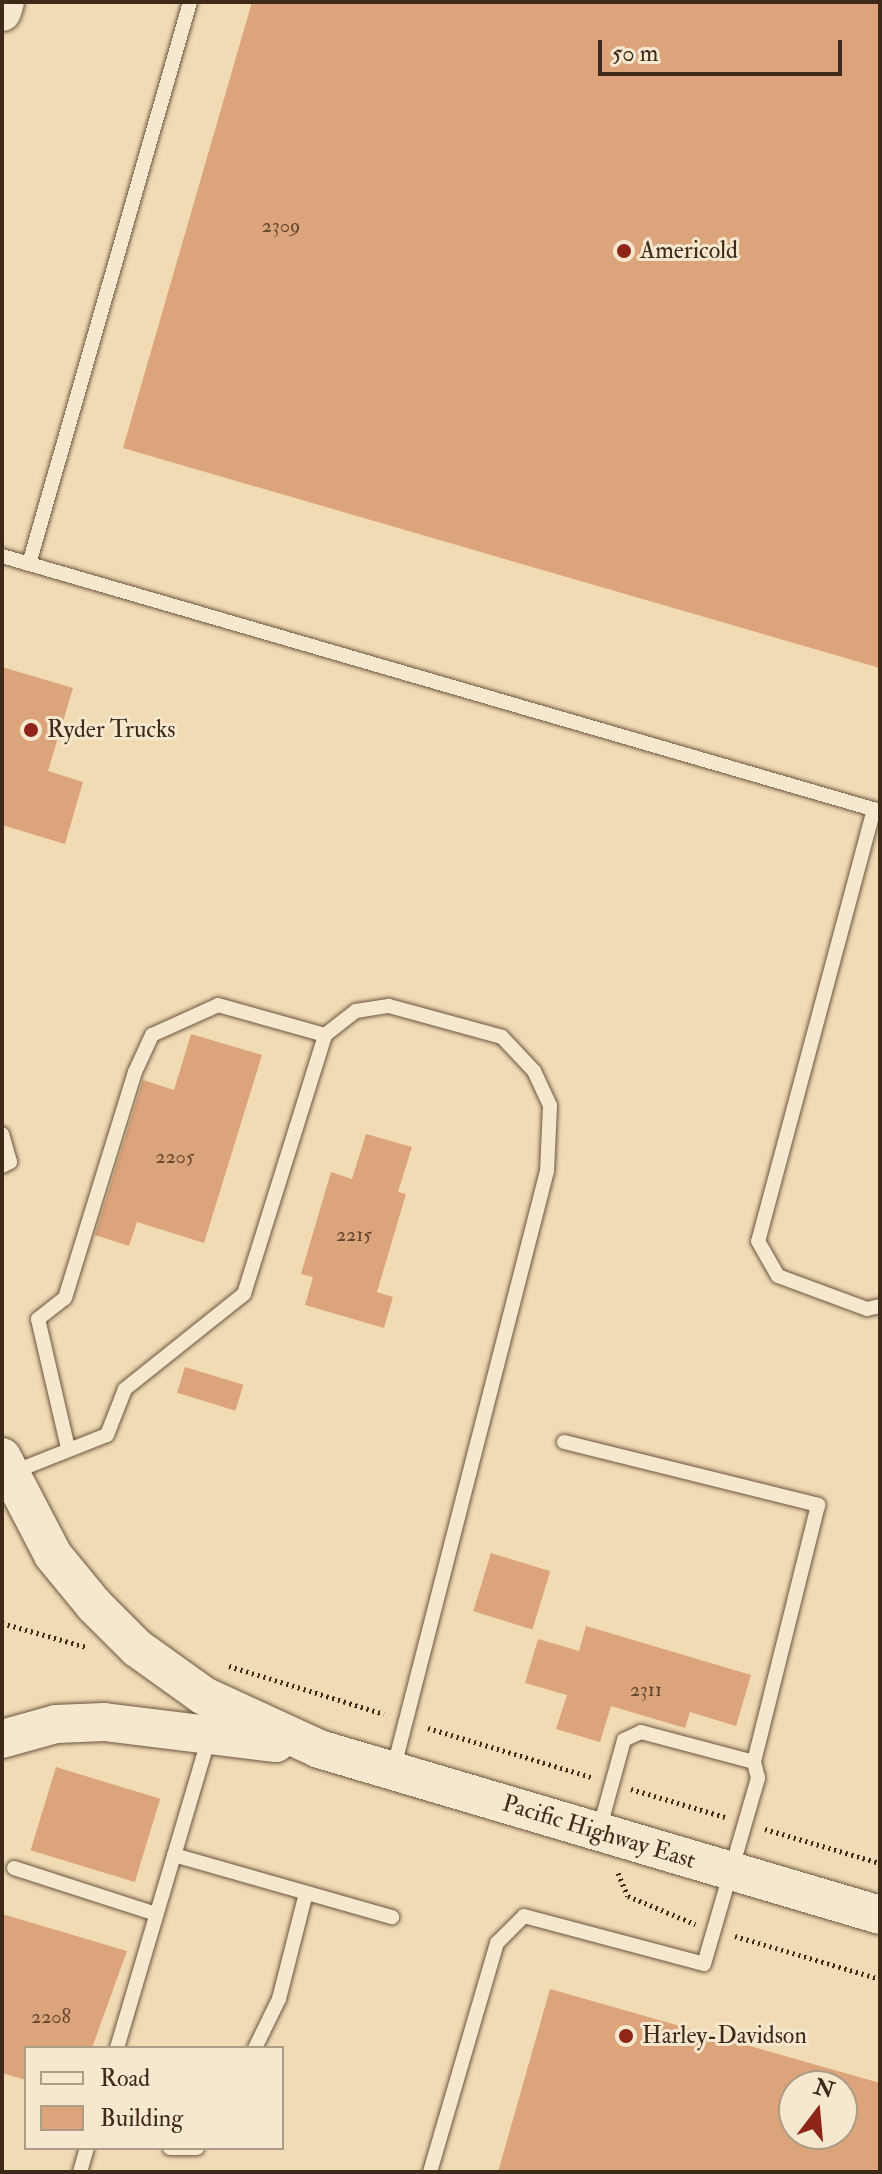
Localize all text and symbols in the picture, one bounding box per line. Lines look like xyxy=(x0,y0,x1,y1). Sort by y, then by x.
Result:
scale bar xyxy=(602,24,846,74)
text: 50 m xyxy=(612,38,658,69)
house number: 2309 xyxy=(262,213,300,237)
place label: Americold xyxy=(640,237,738,265)
marker: Americold xyxy=(615,242,633,260)
place label: Ryder Trucks xyxy=(47,716,176,744)
marker: Ryder Trucks xyxy=(22,721,40,739)
house number: 2205 xyxy=(155,1144,195,1168)
house number: 2215 xyxy=(336,1222,372,1246)
house number: 2311 xyxy=(630,1677,662,1701)
street label: Pacific Highway East xyxy=(499,1789,699,1875)
house number: 2208 xyxy=(31,2004,71,2028)
place label: Harley-Davidson xyxy=(642,2022,807,2050)
marker: Harley-Davidson xyxy=(617,2027,635,2045)
legend xyxy=(24,2046,284,2150)
text: Road xyxy=(100,2063,150,2094)
north arrow xyxy=(778,2070,858,2150)
text: N xyxy=(811,2073,837,2105)
text: Building xyxy=(100,2103,183,2134)

